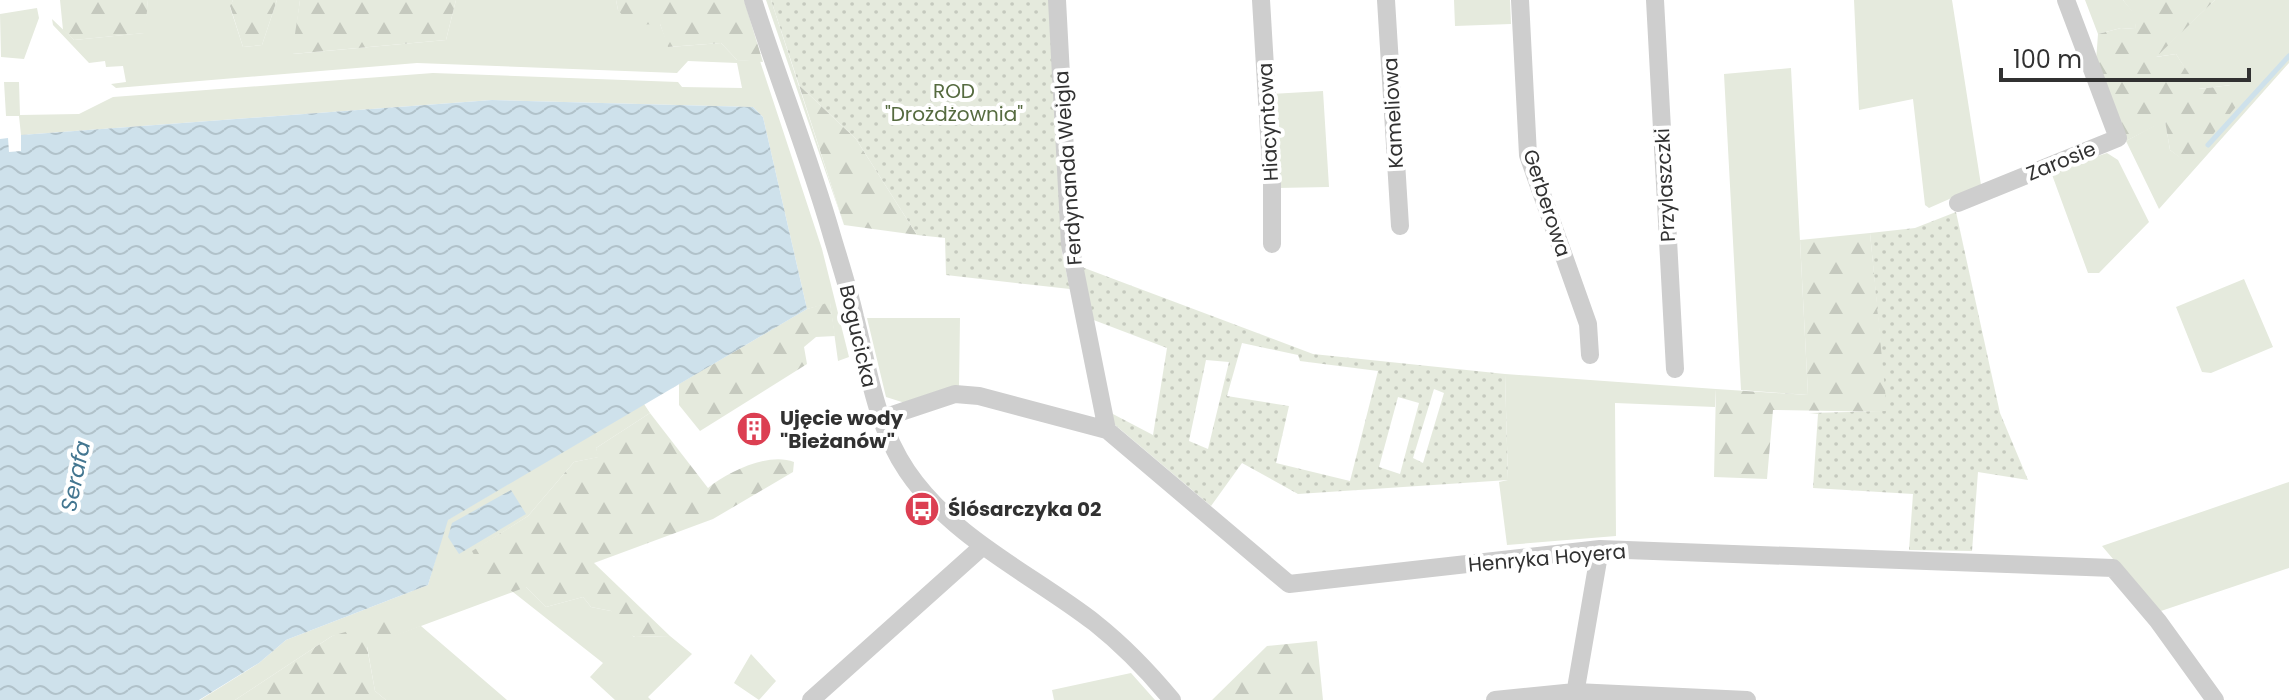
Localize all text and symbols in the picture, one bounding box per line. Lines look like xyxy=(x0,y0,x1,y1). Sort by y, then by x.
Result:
scale bar xyxy=(2001,32,2249,82)
text: 100 m xyxy=(2013,43,2082,76)
street label: Kameliowa xyxy=(1376,57,1410,169)
street label: Hiacyntowa xyxy=(1251,62,1285,182)
street label: Ferdynanda Weigla xyxy=(1047,70,1089,266)
park label: ROD "Drożdżownia" xyxy=(885,77,1023,128)
street label: Przylaszczki xyxy=(1648,127,1682,243)
street label: Zarosie xyxy=(2022,134,2100,188)
street label: Gerberowa xyxy=(1516,146,1578,260)
street label: Bogucicka xyxy=(833,282,883,390)
place label: Ujęcie wody "Bieżanów" xyxy=(780,404,903,455)
building icon: Ujęcie wody "Bieżanów" xyxy=(735,410,773,448)
water label: Serafa xyxy=(53,438,98,514)
bus stop icon: Ślósarczyka 02 xyxy=(903,490,941,528)
place label: Ślósarczyka 02 xyxy=(948,495,1102,523)
street label: Henryka Hoyera xyxy=(1467,537,1627,579)

